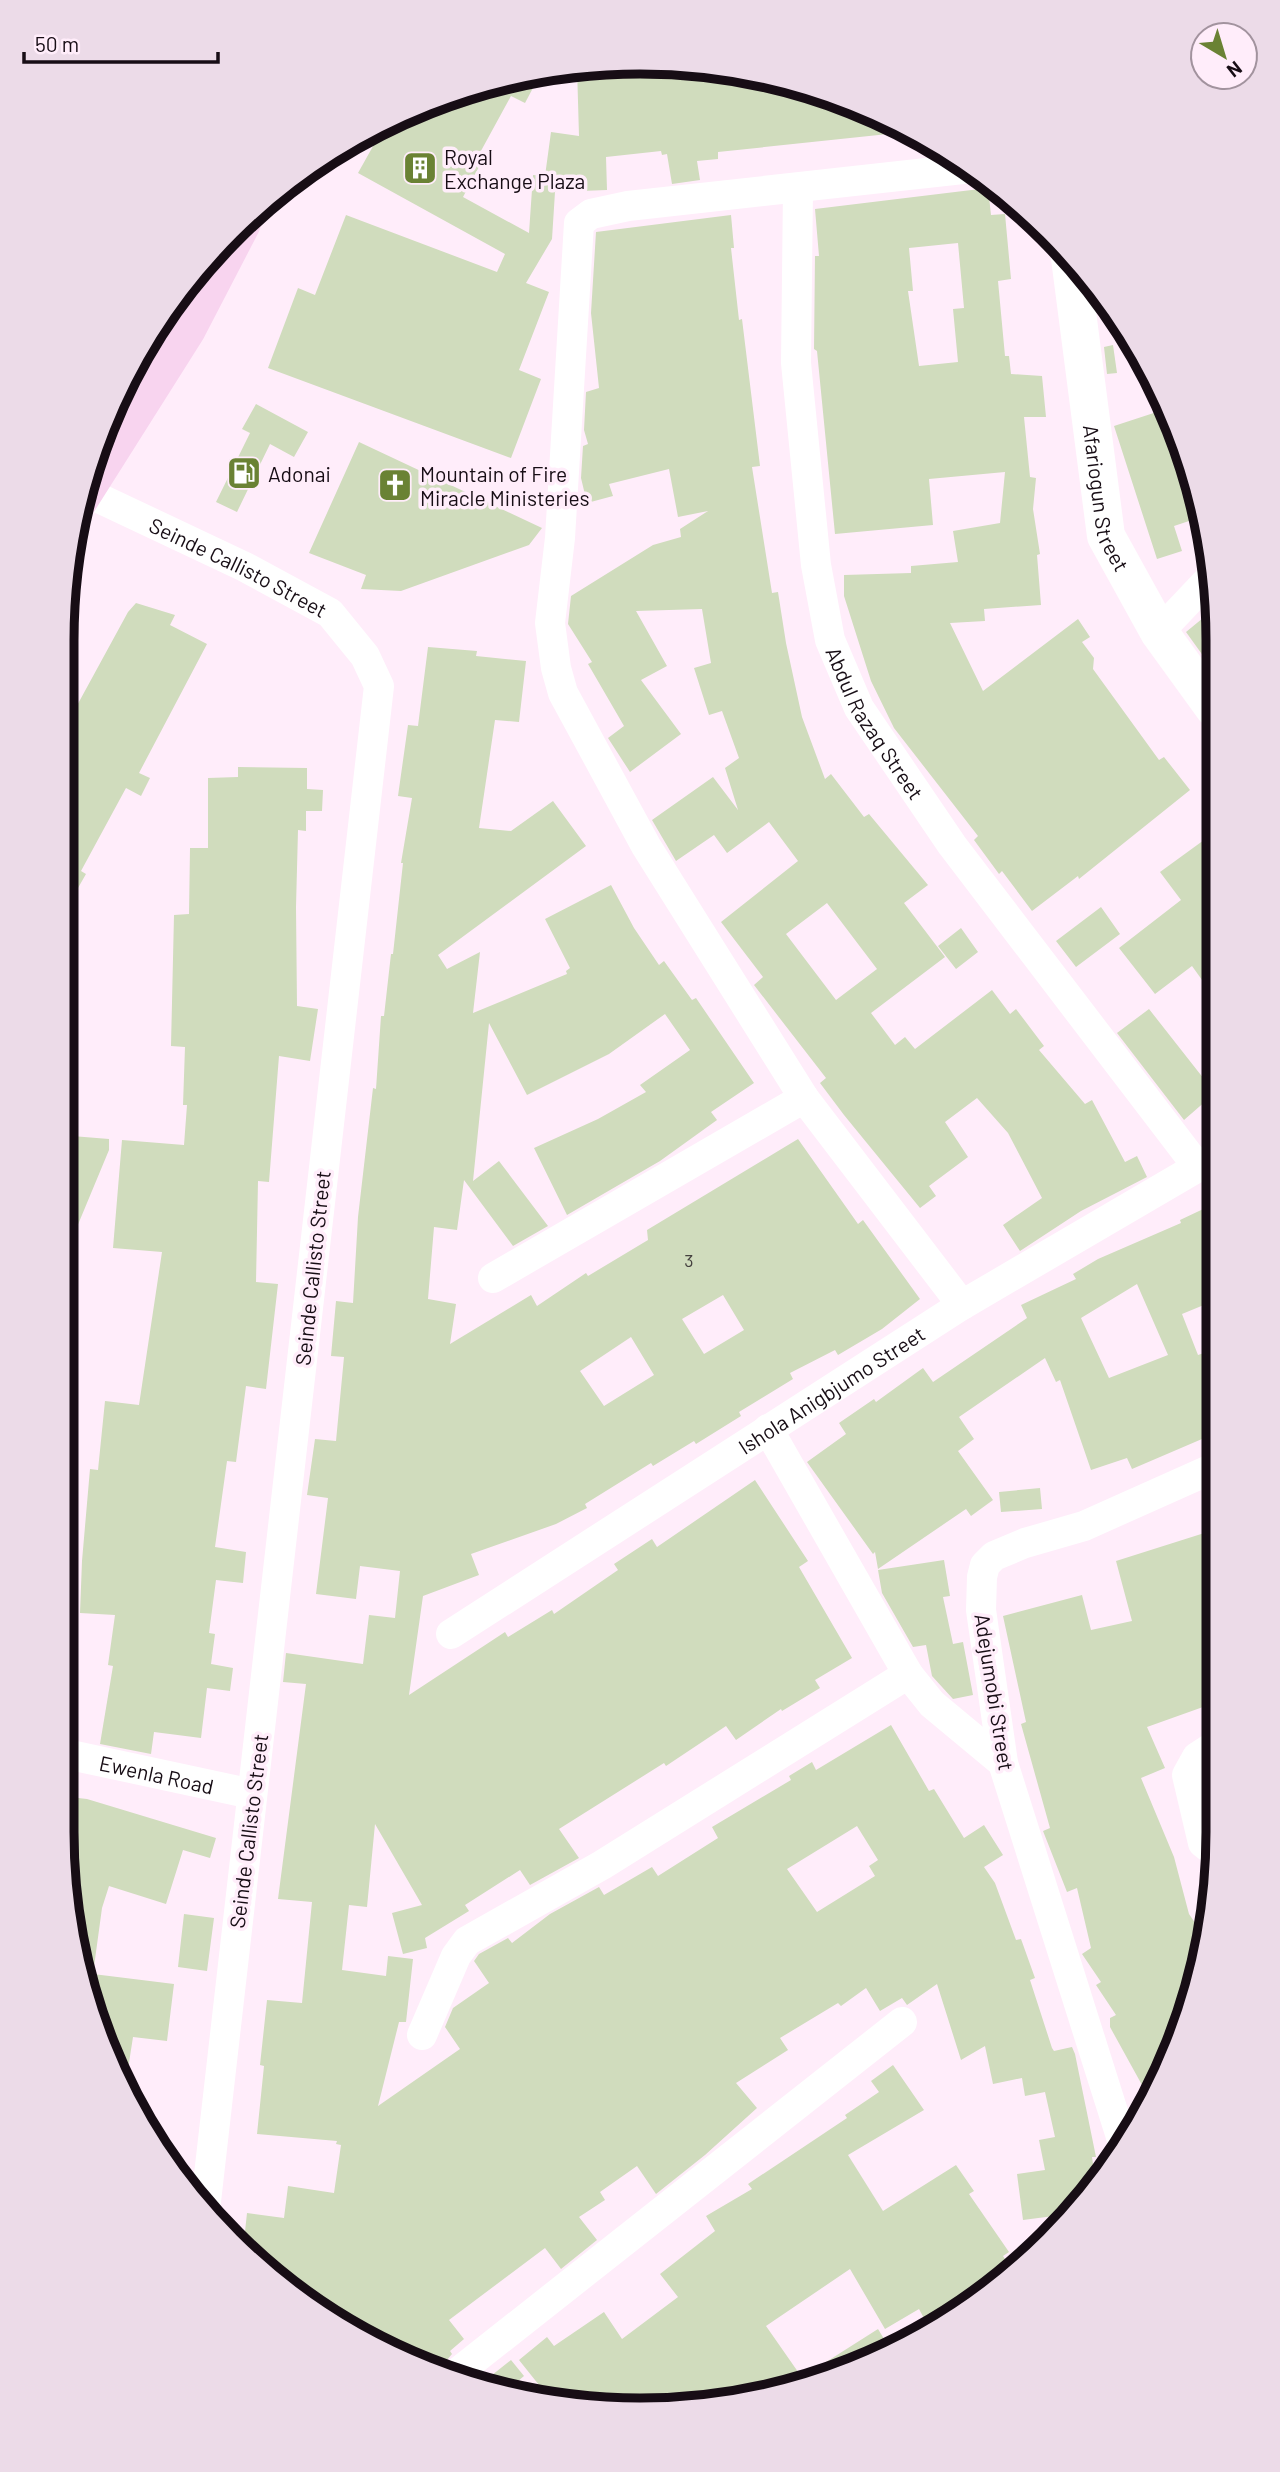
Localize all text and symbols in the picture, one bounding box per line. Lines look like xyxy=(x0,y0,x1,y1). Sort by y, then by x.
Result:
scale bar xyxy=(24,21,219,65)
north arrow xyxy=(1189,21,1259,91)
text: 50 m xyxy=(35,31,79,56)
text: N xyxy=(1223,57,1247,83)
place label: Royal Exchange Plaza xyxy=(444,144,585,193)
building icon: Royal Exchange Plaza xyxy=(401,149,439,187)
street label: Afariogun Street xyxy=(1079,423,1135,575)
fuel station icon: Adonai xyxy=(225,454,263,492)
place label: Adonai xyxy=(268,461,331,486)
place label: Mountain of Fire Miracle Ministeries xyxy=(420,461,590,510)
church icon: Mountain of Fire Miracle Ministeries xyxy=(376,466,414,504)
street label: Seinde Callisto Street xyxy=(146,511,332,622)
street label: Abdul Razaq Street xyxy=(822,643,930,804)
street label: Seinde Callisto Street xyxy=(289,1169,335,1367)
house number: 3 xyxy=(684,1249,694,1271)
street label: Ishola Anigbjumo Street xyxy=(733,1320,929,1459)
street label: Adejumobi Street xyxy=(970,1612,1020,1772)
street label: Seinde Callisto Street xyxy=(224,1732,272,1930)
street label: Ewenla Road xyxy=(97,1749,216,1798)

